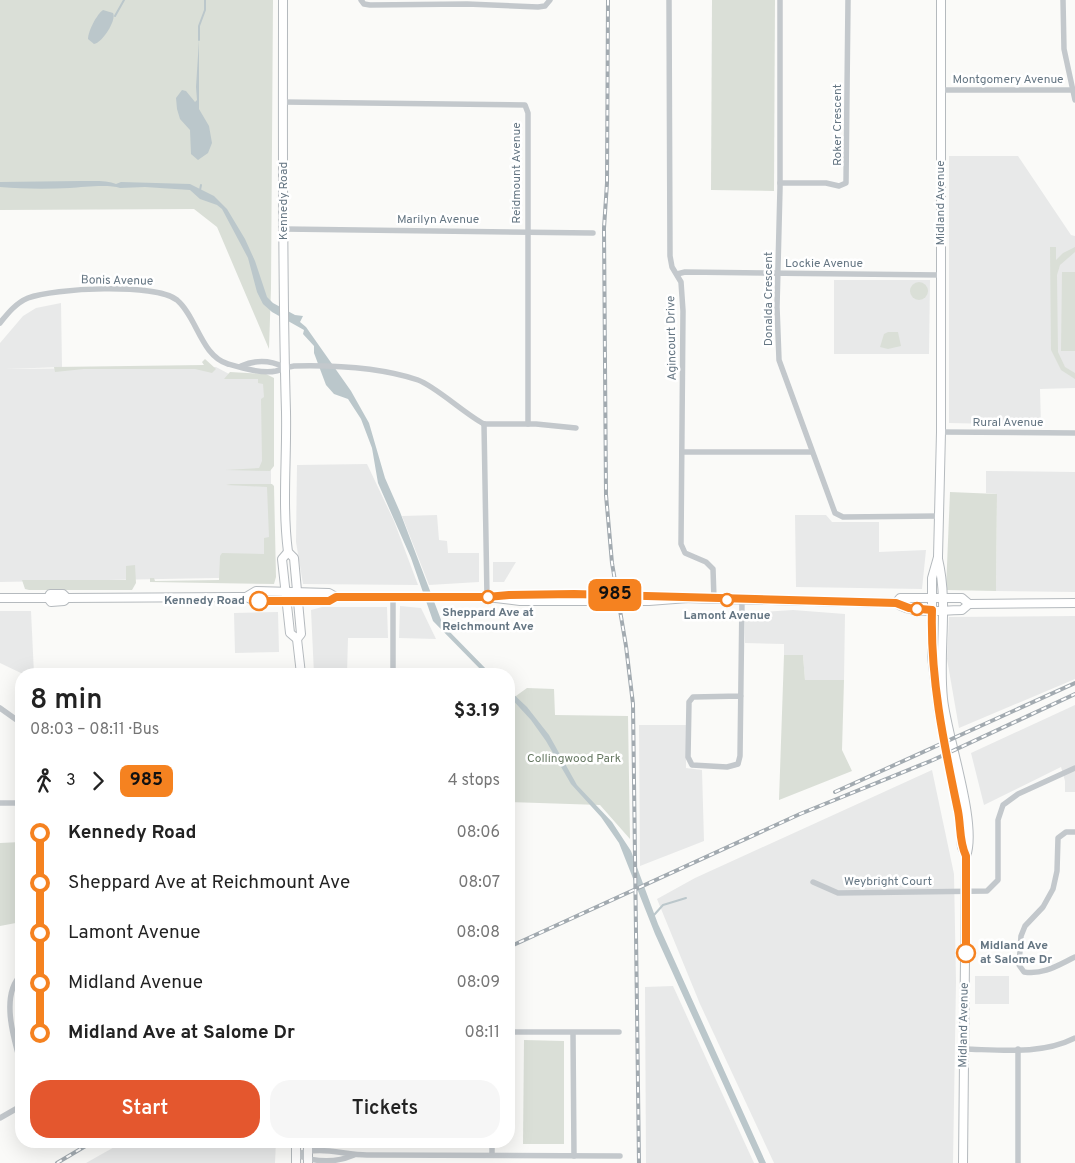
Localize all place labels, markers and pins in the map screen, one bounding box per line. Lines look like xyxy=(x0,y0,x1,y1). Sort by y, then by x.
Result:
marker: Sheppard Ave at Reichmount Ave xyxy=(481,590,495,604)
marker: Kennedy Road xyxy=(249,591,269,611)
place label: Kennedy Road xyxy=(164,593,245,609)
marker: Lamont Avenue xyxy=(720,593,734,607)
unlabelled marker xyxy=(910,602,924,616)
place label: Sheppard Ave at Reichmount Ave xyxy=(442,605,534,635)
place label: Lamont Avenue xyxy=(684,608,771,624)
place label: Midland Ave at Salome Dr xyxy=(980,938,1052,968)
marker: Midland Ave at Salome Dr xyxy=(956,943,976,963)

